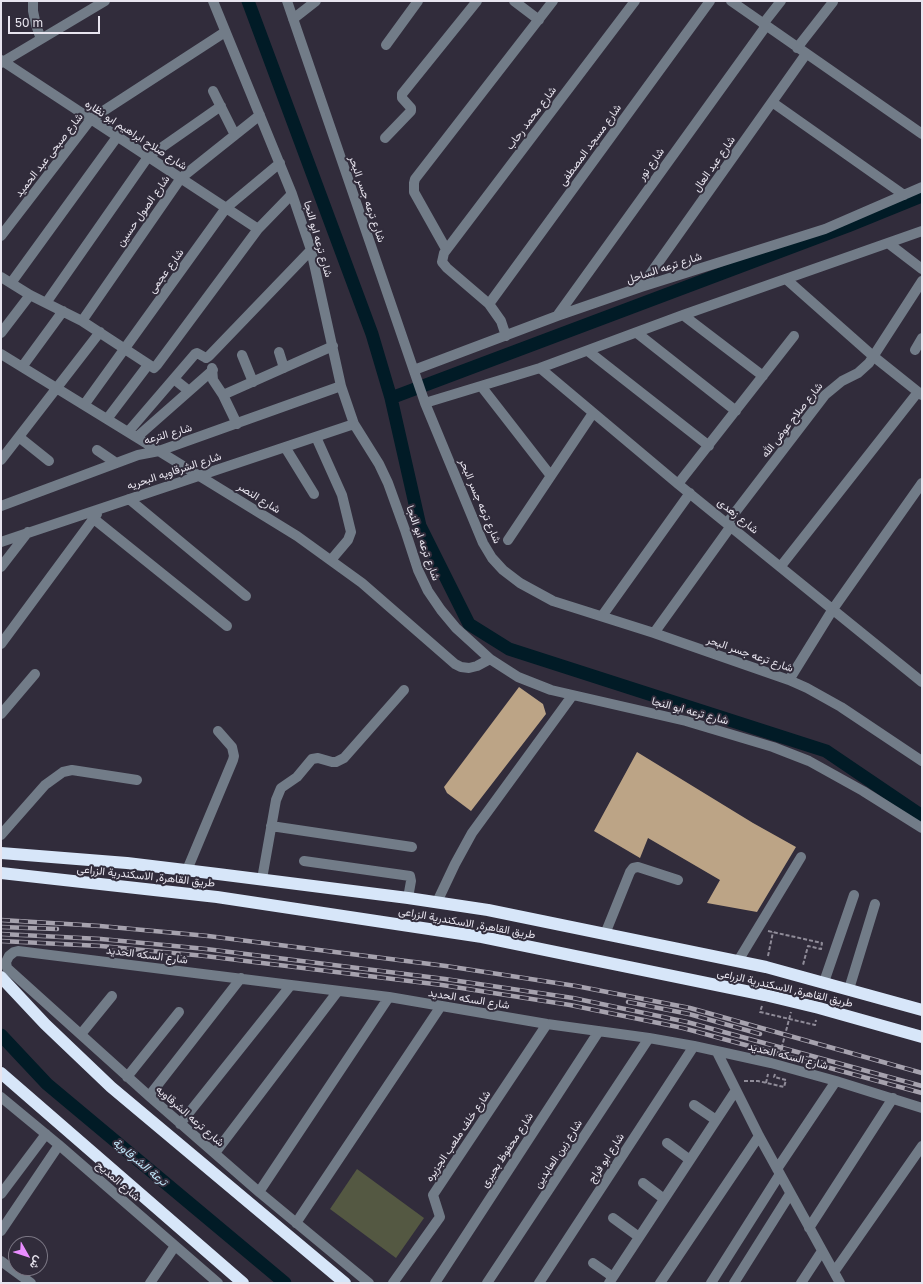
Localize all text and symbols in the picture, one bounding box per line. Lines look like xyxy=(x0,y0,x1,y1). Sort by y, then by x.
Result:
scale bar xyxy=(10,8,102,34)
text: 50 m xyxy=(15,15,43,30)
street label: شارع محمد رحاب xyxy=(503,84,559,152)
street label: شارع صلاح ابراهيم ابو نظاره xyxy=(83,97,189,173)
street label: شارع مسجد المصطفى xyxy=(556,102,624,188)
street label: شارع صبحى عبد الحميد xyxy=(12,110,86,200)
street label: شارع عبد العال xyxy=(690,134,738,194)
street label: شارع نور xyxy=(635,145,667,183)
street label: شارع ترعه جسر البحر xyxy=(346,154,388,244)
street label: شارع الصول حسين xyxy=(114,173,172,249)
street label: شارع ترعه ابو النجا xyxy=(301,199,335,279)
street label: شارع عجمى xyxy=(145,246,187,296)
street label: شارع ترعه الساحل xyxy=(625,250,703,286)
street label: شارع صلاح عوض الله xyxy=(759,380,825,460)
street label: شارع الترعه xyxy=(142,421,194,447)
street label: شارع الشرقاويه البحريه xyxy=(125,450,223,492)
street label: شارع ترعه جسر البحر xyxy=(456,457,504,545)
street label: شارع النصر xyxy=(235,480,283,516)
street label: شارع زهدى xyxy=(715,495,761,537)
street label: شارع ترعه ابو النجا xyxy=(403,504,443,582)
street label: شارع ترعه جسر البحر xyxy=(705,633,795,675)
street label: شارع ترعه ابو النجا xyxy=(650,694,730,728)
street label: طريق القاهرة, الاسكندرية الزراعى xyxy=(76,862,216,890)
street label: طريق القاهرة, الاسكندرية الزراعى xyxy=(397,904,537,942)
street label: شارع السكه الحديد xyxy=(105,943,189,967)
street label: طريق القاهرة, الاسكندرية الزراعى xyxy=(716,966,854,1010)
street label: شارع السكه الحديد xyxy=(427,986,511,1012)
street label: شارع السكه الحديد xyxy=(746,1040,830,1072)
street label: شارع ترعه الشرقاويه xyxy=(153,1083,227,1149)
street label: شارع خلف ملعب الجزيره xyxy=(423,1088,493,1184)
street label: شارع محفوظ بحيرى xyxy=(478,1110,536,1190)
street label: شارع زين العابدين xyxy=(531,1117,585,1191)
street label: شارع ابو فراج xyxy=(585,1131,627,1185)
water label: ترعة الشرقاوية xyxy=(110,1135,170,1189)
street label: شارع المديح xyxy=(93,1158,143,1204)
north arrow xyxy=(8,1236,48,1276)
text: ش xyxy=(28,1254,46,1272)

